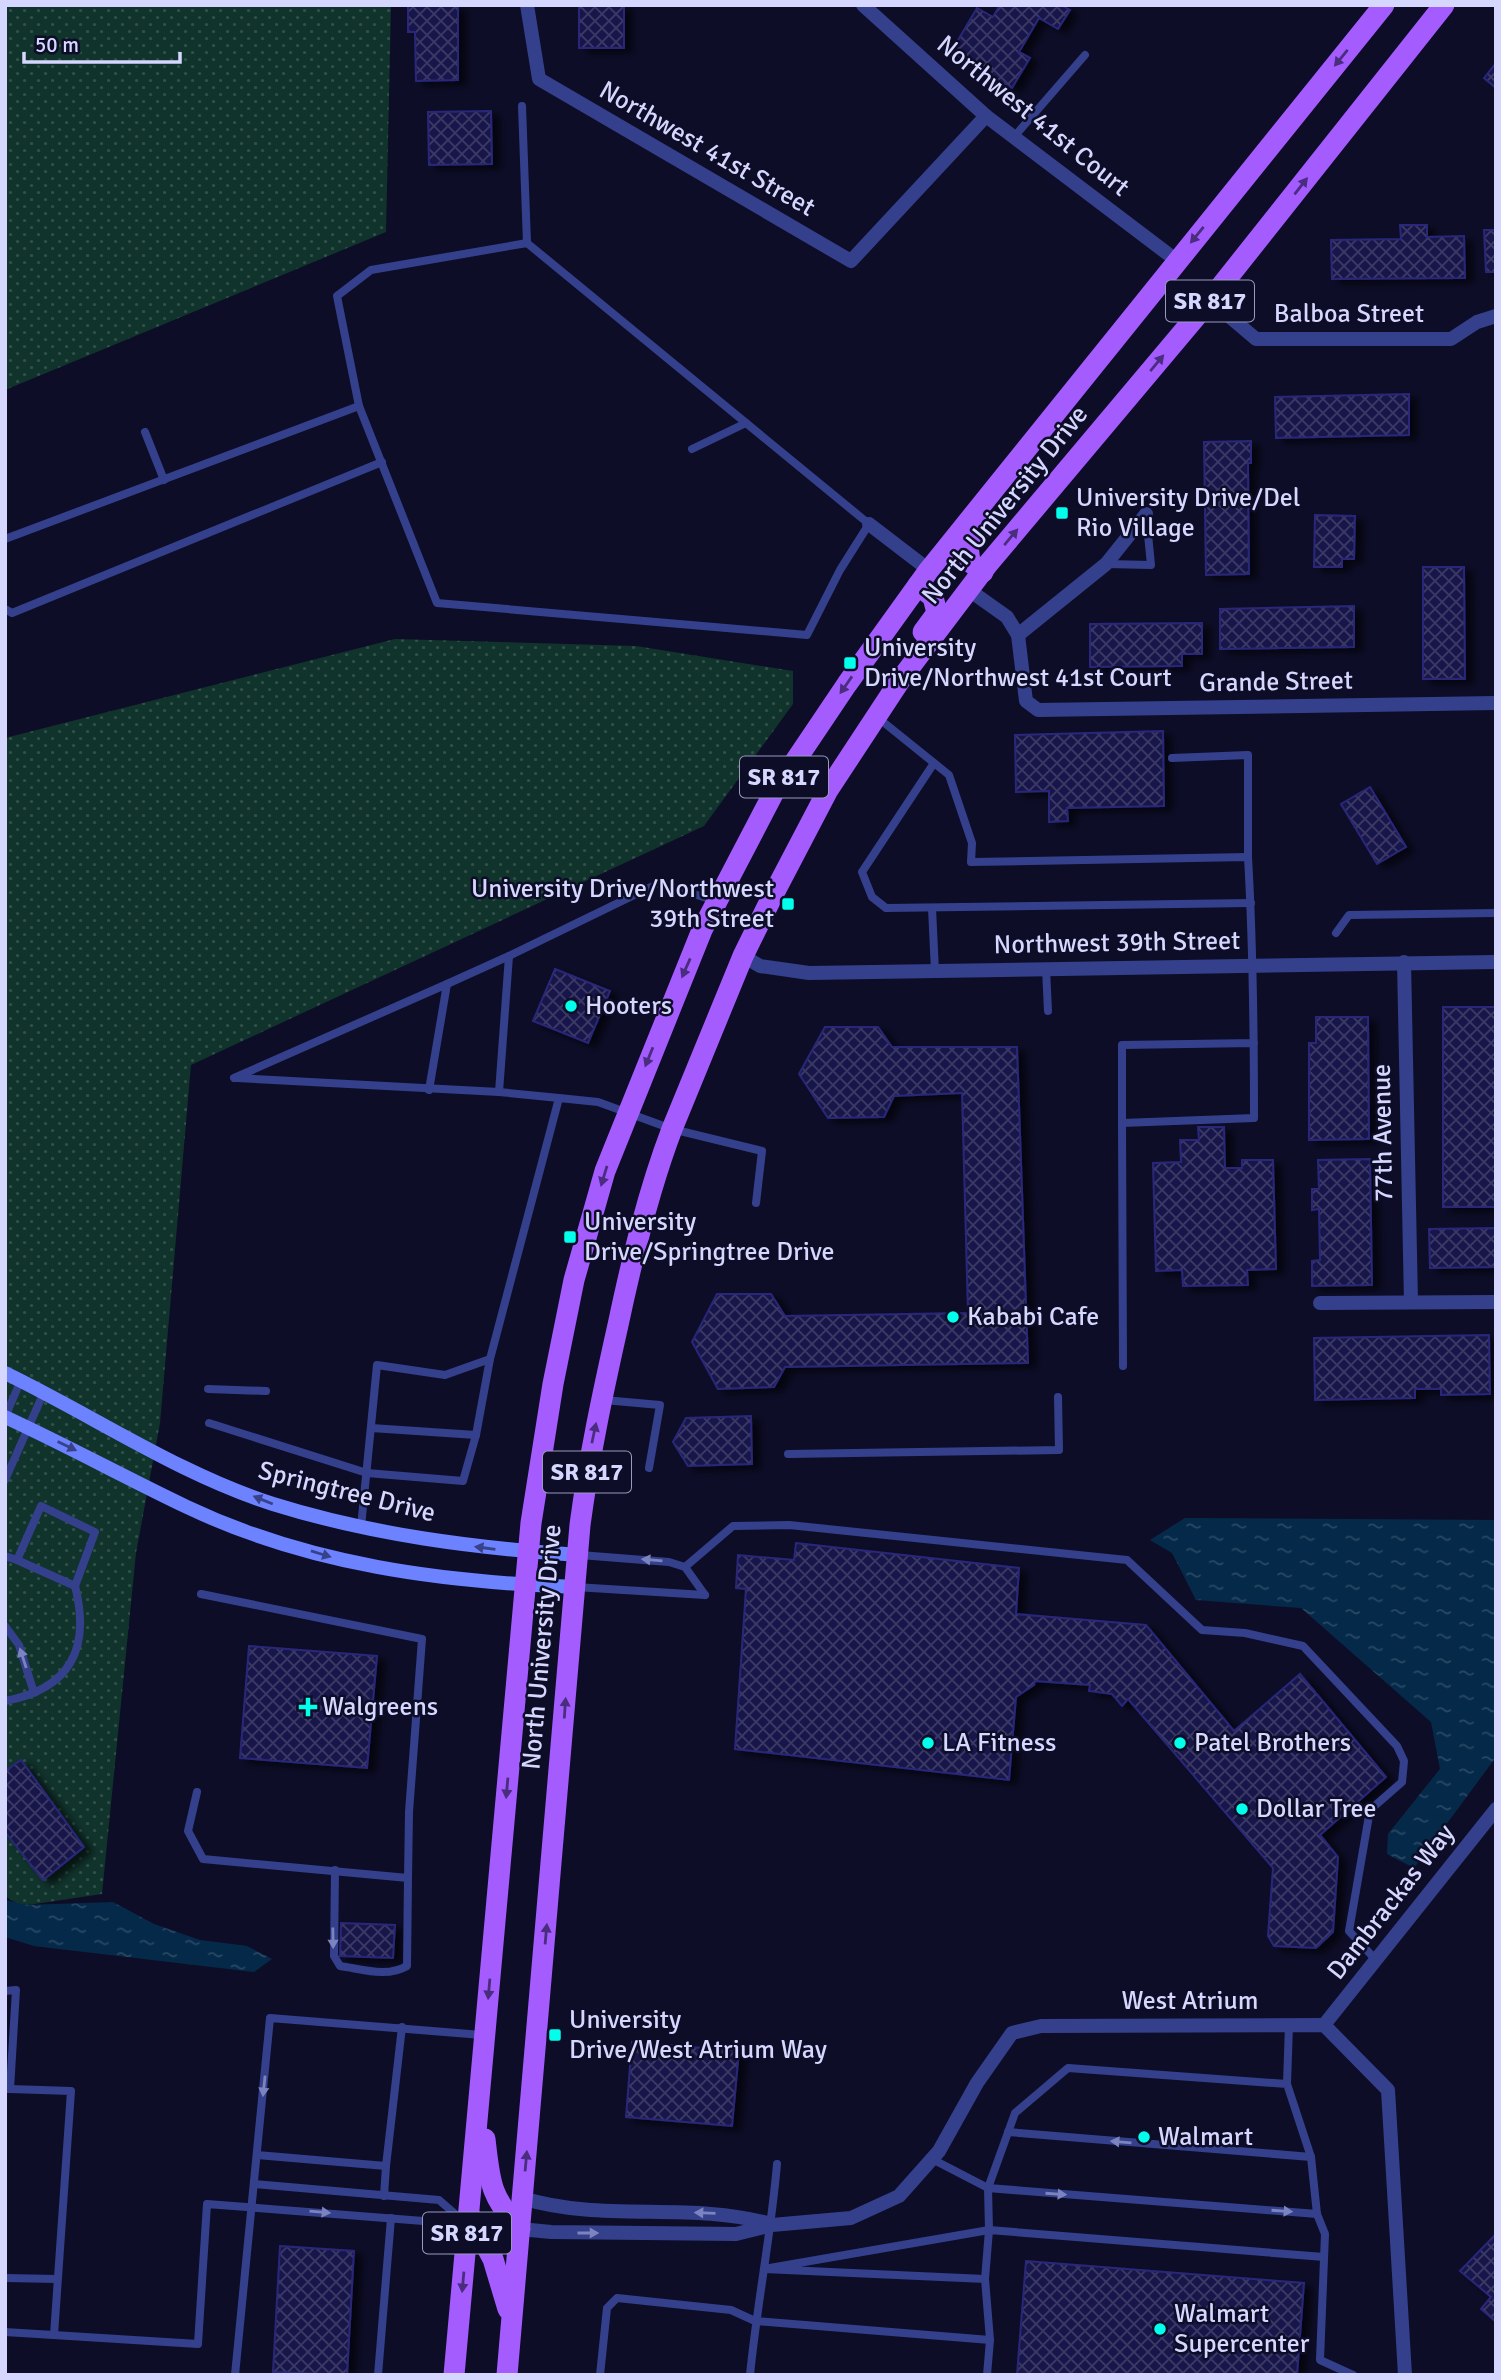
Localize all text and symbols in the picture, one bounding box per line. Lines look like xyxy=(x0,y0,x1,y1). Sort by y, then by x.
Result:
scale bar xyxy=(24,21,180,65)
street label: Northwest 41st Court xyxy=(930,29,1136,203)
text: 50 m xyxy=(35,32,79,58)
one-way arrow xyxy=(1334,50,1349,67)
street label: Northwest 41st Street xyxy=(593,74,821,224)
one-way arrow xyxy=(1293,178,1308,196)
one-way arrow xyxy=(1190,226,1205,243)
road number: SR 817 xyxy=(1166,280,1254,322)
street label: Balboa Street xyxy=(1274,298,1424,330)
one-way arrow xyxy=(1150,354,1165,372)
street label: North University Drive xyxy=(915,399,1095,611)
place label: University Drive/Del Rio Village xyxy=(1076,482,1300,544)
marker: University Drive/Del Rio Village xyxy=(1054,505,1070,521)
one-way arrow xyxy=(1003,528,1019,546)
place label: University Drive/Northwest 41st Court xyxy=(864,632,1172,694)
marker: University Drive/Northwest 41st Court xyxy=(842,655,858,671)
street label: Grande Street xyxy=(1199,665,1353,699)
one-way arrow xyxy=(839,676,853,694)
road number: SR 817 xyxy=(740,756,828,798)
place label: University Drive/Northwest 39th Street xyxy=(471,873,774,935)
marker: University Drive/Northwest 39th Street xyxy=(780,896,796,912)
street label: Northwest 39th Street xyxy=(993,925,1241,961)
one-way arrow xyxy=(680,957,691,978)
place label: Hooters xyxy=(585,990,672,1022)
marker: Hooters xyxy=(563,998,579,1014)
one-way arrow xyxy=(644,1047,655,1068)
street label: 77th Avenue xyxy=(1366,1064,1400,1202)
one-way arrow xyxy=(598,1166,608,1187)
place label: University Drive/Springtree Drive xyxy=(584,1206,834,1268)
marker: University Drive/Springtree Drive xyxy=(562,1229,578,1245)
place label: Kababi Cafe xyxy=(967,1301,1099,1333)
marker: Kababi Cafe xyxy=(945,1309,961,1325)
one-way arrow xyxy=(588,1422,599,1444)
one-way arrow xyxy=(57,1441,77,1452)
road number: SR 817 xyxy=(543,1452,631,1492)
street label: Springtree Drive xyxy=(255,1455,439,1529)
one-way arrow xyxy=(253,1494,274,1505)
street label: North University Drive xyxy=(515,1523,569,1771)
one-way arrow xyxy=(474,1542,496,1553)
one-way arrow xyxy=(310,1550,331,1560)
one-way arrow xyxy=(641,1554,663,1565)
one-way arrow xyxy=(17,1647,28,1668)
place label: Walgreens xyxy=(322,1691,438,1723)
one-way arrow xyxy=(560,1697,571,1719)
marker: Walgreens xyxy=(300,1699,316,1715)
place label: LA Fitness xyxy=(942,1727,1056,1759)
place label: Patel Brothers xyxy=(1194,1727,1351,1759)
marker: LA Fitness xyxy=(920,1735,936,1751)
marker: Patel Brothers xyxy=(1172,1735,1188,1751)
one-way arrow xyxy=(501,1777,512,1799)
place label: Dollar Tree xyxy=(1256,1793,1377,1825)
marker: Dollar Tree xyxy=(1234,1801,1250,1817)
street label: Dambrackas Way xyxy=(1320,1818,1462,1986)
one-way arrow xyxy=(541,1923,552,1945)
one-way arrow xyxy=(328,1927,339,1949)
one-way arrow xyxy=(483,1978,494,2000)
street label: West Atrium xyxy=(1122,1985,1258,2017)
place label: University Drive/West Atrium Way xyxy=(569,2004,827,2066)
marker: University Drive/West Atrium Way xyxy=(547,2027,563,2043)
one-way arrow xyxy=(258,2075,269,2097)
place label: Walmart xyxy=(1158,2121,1253,2153)
marker: Walmart xyxy=(1136,2129,1152,2145)
one-way arrow xyxy=(1110,2136,1132,2147)
one-way arrow xyxy=(521,2150,532,2172)
one-way arrow xyxy=(1045,2189,1067,2200)
one-way arrow xyxy=(1272,2206,1294,2217)
one-way arrow xyxy=(310,2207,332,2218)
one-way arrow xyxy=(694,2208,716,2219)
road number: SR 817 xyxy=(423,2212,511,2254)
one-way arrow xyxy=(577,2227,599,2239)
one-way arrow xyxy=(457,2271,468,2293)
place label: Walmart Supercenter xyxy=(1174,2298,1310,2360)
marker: Walmart Supercenter xyxy=(1152,2321,1168,2337)

